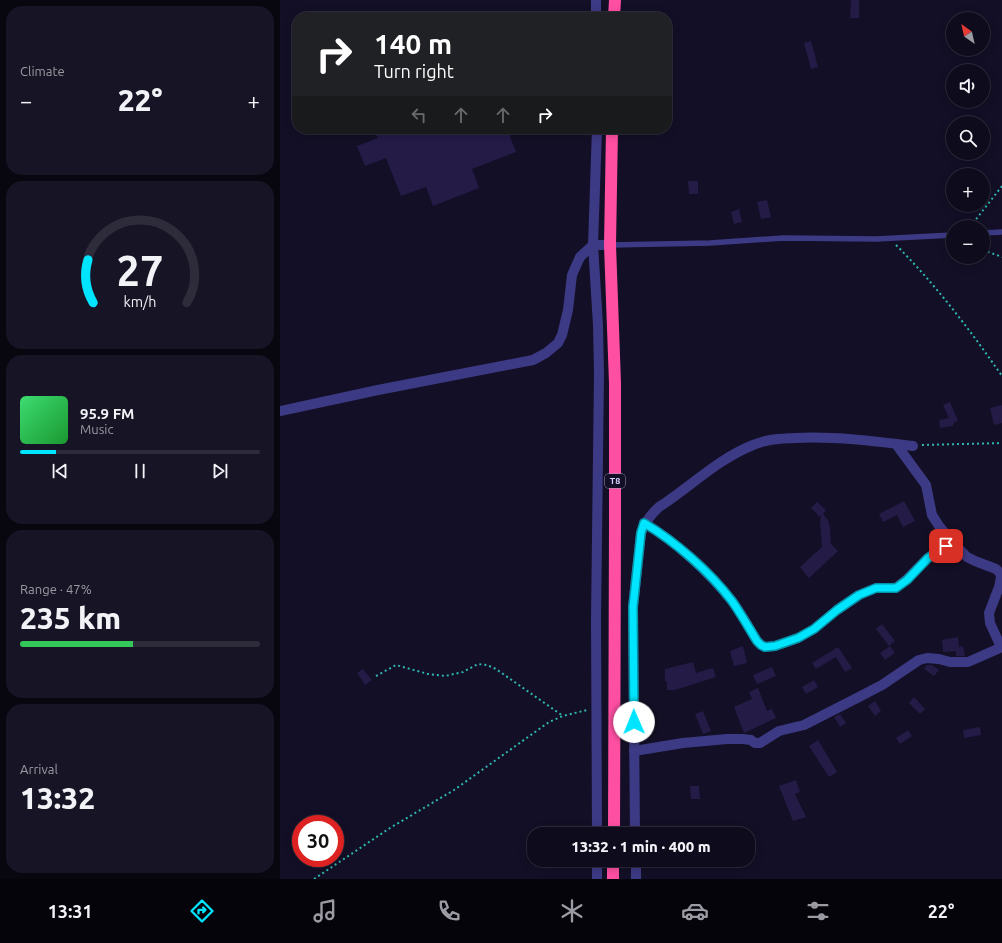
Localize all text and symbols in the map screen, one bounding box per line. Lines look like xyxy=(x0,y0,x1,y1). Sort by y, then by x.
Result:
north arrow xyxy=(946,12,990,56)
map controls xyxy=(946,12,990,264)
icon: right xyxy=(308,28,360,80)
text: 140 m xyxy=(374,28,452,59)
text: Turn right xyxy=(374,61,454,81)
text: Climate xyxy=(20,64,65,78)
button: sound xyxy=(946,64,990,108)
text: 22° xyxy=(118,83,162,117)
text: − xyxy=(20,88,32,113)
text: + xyxy=(248,88,260,113)
icon: left xyxy=(408,104,430,126)
icon: ahead xyxy=(450,104,472,126)
icon: ahead xyxy=(492,104,514,126)
icon: right xyxy=(534,104,556,126)
button: search xyxy=(946,116,990,160)
button: + xyxy=(946,168,990,212)
button: − xyxy=(946,220,990,264)
text: 27 xyxy=(117,247,163,294)
text: km/h xyxy=(124,293,156,309)
text: 95.9 FM xyxy=(80,405,134,422)
text: Music xyxy=(80,422,114,436)
icon: previous xyxy=(49,460,71,482)
icon: pause xyxy=(129,460,151,482)
icon: next xyxy=(209,460,231,482)
road number: T8 xyxy=(605,474,625,488)
pin xyxy=(929,529,963,563)
icon: arrive xyxy=(935,535,957,557)
text: Range · 47% xyxy=(20,582,92,596)
text: 235 km xyxy=(20,601,121,635)
position arrow xyxy=(613,701,655,743)
text: Arrival xyxy=(20,762,58,776)
text: 13:32 xyxy=(20,781,95,815)
speed limit sign: 30 xyxy=(292,815,344,867)
text: 13:32 · 1 min · 400 m xyxy=(571,838,711,855)
icon: directions xyxy=(188,897,216,925)
icon: music xyxy=(311,897,339,925)
icon: phone xyxy=(435,897,463,925)
icon: climate xyxy=(558,897,586,925)
icon: car xyxy=(681,897,709,925)
icon: filters xyxy=(804,897,832,925)
text: 13:31 xyxy=(48,901,93,921)
text: 22° xyxy=(928,901,954,921)

